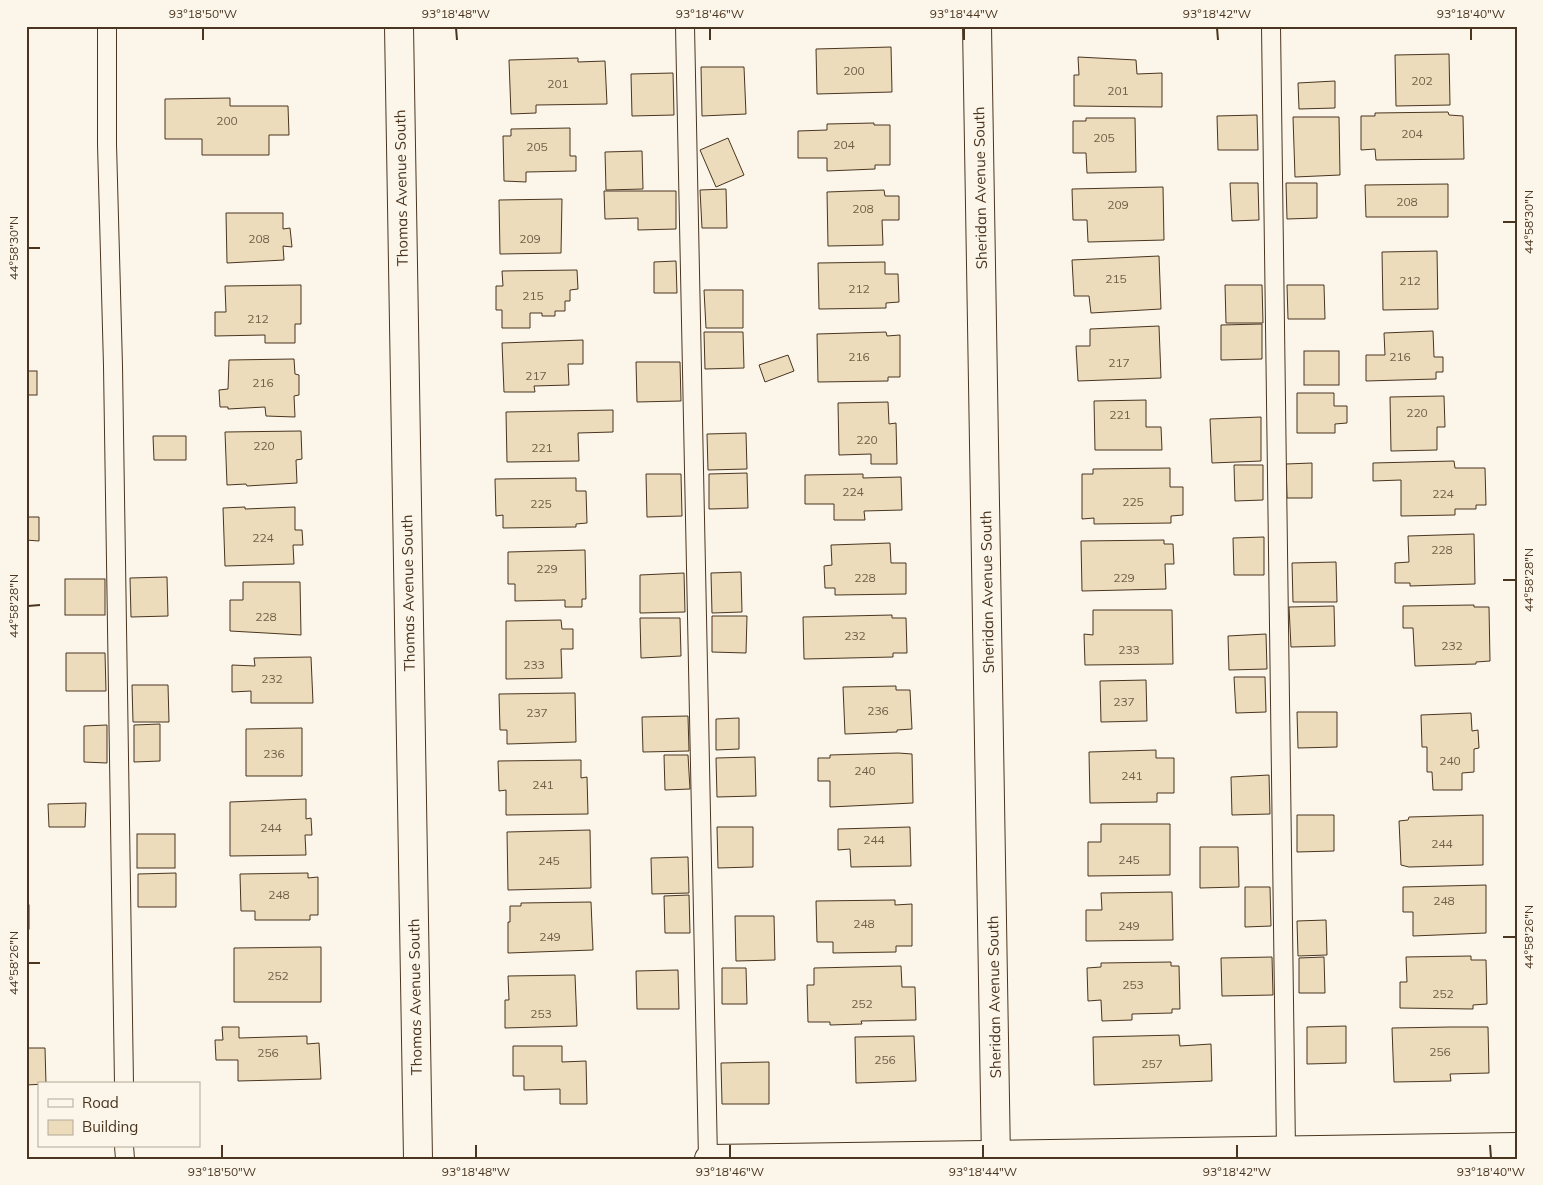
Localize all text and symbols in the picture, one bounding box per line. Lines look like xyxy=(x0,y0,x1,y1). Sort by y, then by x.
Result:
text: 93°18'50"W xyxy=(169,6,237,21)
text: 93°18'48"W xyxy=(422,6,490,21)
text: 93°18'46"W xyxy=(676,6,744,21)
text: 93°18'44"W xyxy=(930,6,998,21)
text: 93°18'42"W xyxy=(1183,6,1251,21)
text: 93°18'40"W xyxy=(1437,6,1505,21)
house number: 200 xyxy=(843,63,865,78)
house number: 202 xyxy=(1411,73,1433,88)
house number: 201 xyxy=(547,76,569,91)
house number: 201 xyxy=(1107,83,1129,98)
street label: Sheridan Avenue South xyxy=(969,106,991,270)
street label: Thomas Avenue South xyxy=(390,109,412,267)
house number: 200 xyxy=(216,113,238,128)
house number: 204 xyxy=(1401,126,1423,141)
house number: 205 xyxy=(1093,130,1115,145)
house number: 204 xyxy=(833,137,855,152)
house number: 205 xyxy=(526,139,548,154)
text: 44°58'30"N xyxy=(1521,190,1536,254)
house number: 208 xyxy=(1396,194,1418,209)
house number: 209 xyxy=(1107,197,1129,212)
house number: 208 xyxy=(852,201,874,216)
text: 44°58'30"N xyxy=(6,216,21,280)
house number: 208 xyxy=(248,231,270,246)
house number: 209 xyxy=(519,231,541,246)
house number: 215 xyxy=(1105,271,1127,286)
house number: 212 xyxy=(1399,273,1421,288)
house number: 212 xyxy=(848,281,870,296)
house number: 215 xyxy=(522,288,544,303)
house number: 212 xyxy=(247,311,269,326)
house number: 216 xyxy=(848,349,870,364)
house number: 216 xyxy=(1389,349,1411,364)
house number: 217 xyxy=(1108,355,1130,370)
house number: 217 xyxy=(525,368,547,383)
house number: 216 xyxy=(252,375,274,390)
house number: 220 xyxy=(1406,405,1428,420)
house number: 221 xyxy=(1109,407,1131,422)
house number: 220 xyxy=(856,432,878,447)
house number: 220 xyxy=(253,438,275,453)
house number: 221 xyxy=(531,440,553,455)
house number: 224 xyxy=(842,484,864,499)
house number: 224 xyxy=(1432,486,1454,501)
house number: 225 xyxy=(1122,494,1144,509)
house number: 225 xyxy=(530,496,552,511)
street label: Sheridan Avenue South xyxy=(976,510,998,674)
street label: Thomas Avenue South xyxy=(397,514,419,672)
house number: 224 xyxy=(252,530,274,545)
house number: 228 xyxy=(1431,542,1453,557)
text: 44°58'28"N xyxy=(1521,548,1536,612)
house number: 229 xyxy=(536,561,558,576)
house number: 228 xyxy=(854,570,876,585)
house number: 229 xyxy=(1113,570,1135,585)
text: 44°58'28"N xyxy=(6,574,21,638)
house number: 228 xyxy=(255,609,277,624)
house number: 232 xyxy=(844,628,866,643)
house number: 232 xyxy=(1441,638,1463,653)
house number: 233 xyxy=(1118,642,1140,657)
house number: 233 xyxy=(523,657,545,672)
house number: 232 xyxy=(261,671,283,686)
house number: 237 xyxy=(1113,694,1135,709)
house number: 236 xyxy=(867,703,889,718)
house number: 237 xyxy=(526,705,548,720)
house number: 236 xyxy=(263,746,285,761)
house number: 240 xyxy=(1439,753,1461,768)
house number: 240 xyxy=(854,763,876,778)
house number: 241 xyxy=(1121,768,1143,783)
house number: 241 xyxy=(532,777,554,792)
house number: 244 xyxy=(260,820,282,835)
house number: 244 xyxy=(863,832,885,847)
house number: 244 xyxy=(1431,836,1453,851)
house number: 245 xyxy=(1118,852,1140,867)
house number: 245 xyxy=(538,853,560,868)
house number: 248 xyxy=(268,887,290,902)
house number: 248 xyxy=(1433,893,1455,908)
text: 44°58'26"N xyxy=(1521,905,1536,969)
street label: Sheridan Avenue South xyxy=(983,915,1005,1079)
house number: 248 xyxy=(853,916,875,931)
street label: Thomas Avenue South xyxy=(404,918,426,1076)
house number: 249 xyxy=(1118,918,1140,933)
house number: 249 xyxy=(539,929,561,944)
text: 44°58'26"N xyxy=(6,931,21,995)
house number: 252 xyxy=(267,968,289,983)
house number: 253 xyxy=(1122,977,1144,992)
house number: 252 xyxy=(1432,986,1454,1001)
house number: 252 xyxy=(851,996,873,1011)
house number: 253 xyxy=(530,1006,552,1021)
house number: 256 xyxy=(1429,1044,1451,1059)
house number: 256 xyxy=(257,1045,279,1060)
house number: 256 xyxy=(874,1052,896,1067)
house number: 257 xyxy=(1141,1056,1163,1071)
legend xyxy=(38,1082,200,1148)
text: Road xyxy=(82,1093,119,1112)
text: Building xyxy=(82,1117,138,1136)
text: 93°18'50"W xyxy=(188,1164,256,1179)
text: 93°18'48"W xyxy=(442,1164,510,1179)
text: 93°18'46"W xyxy=(696,1164,764,1179)
text: 93°18'44"W xyxy=(949,1164,1017,1179)
text: 93°18'42"W xyxy=(1203,1164,1271,1179)
text: 93°18'40"W xyxy=(1457,1164,1525,1179)

